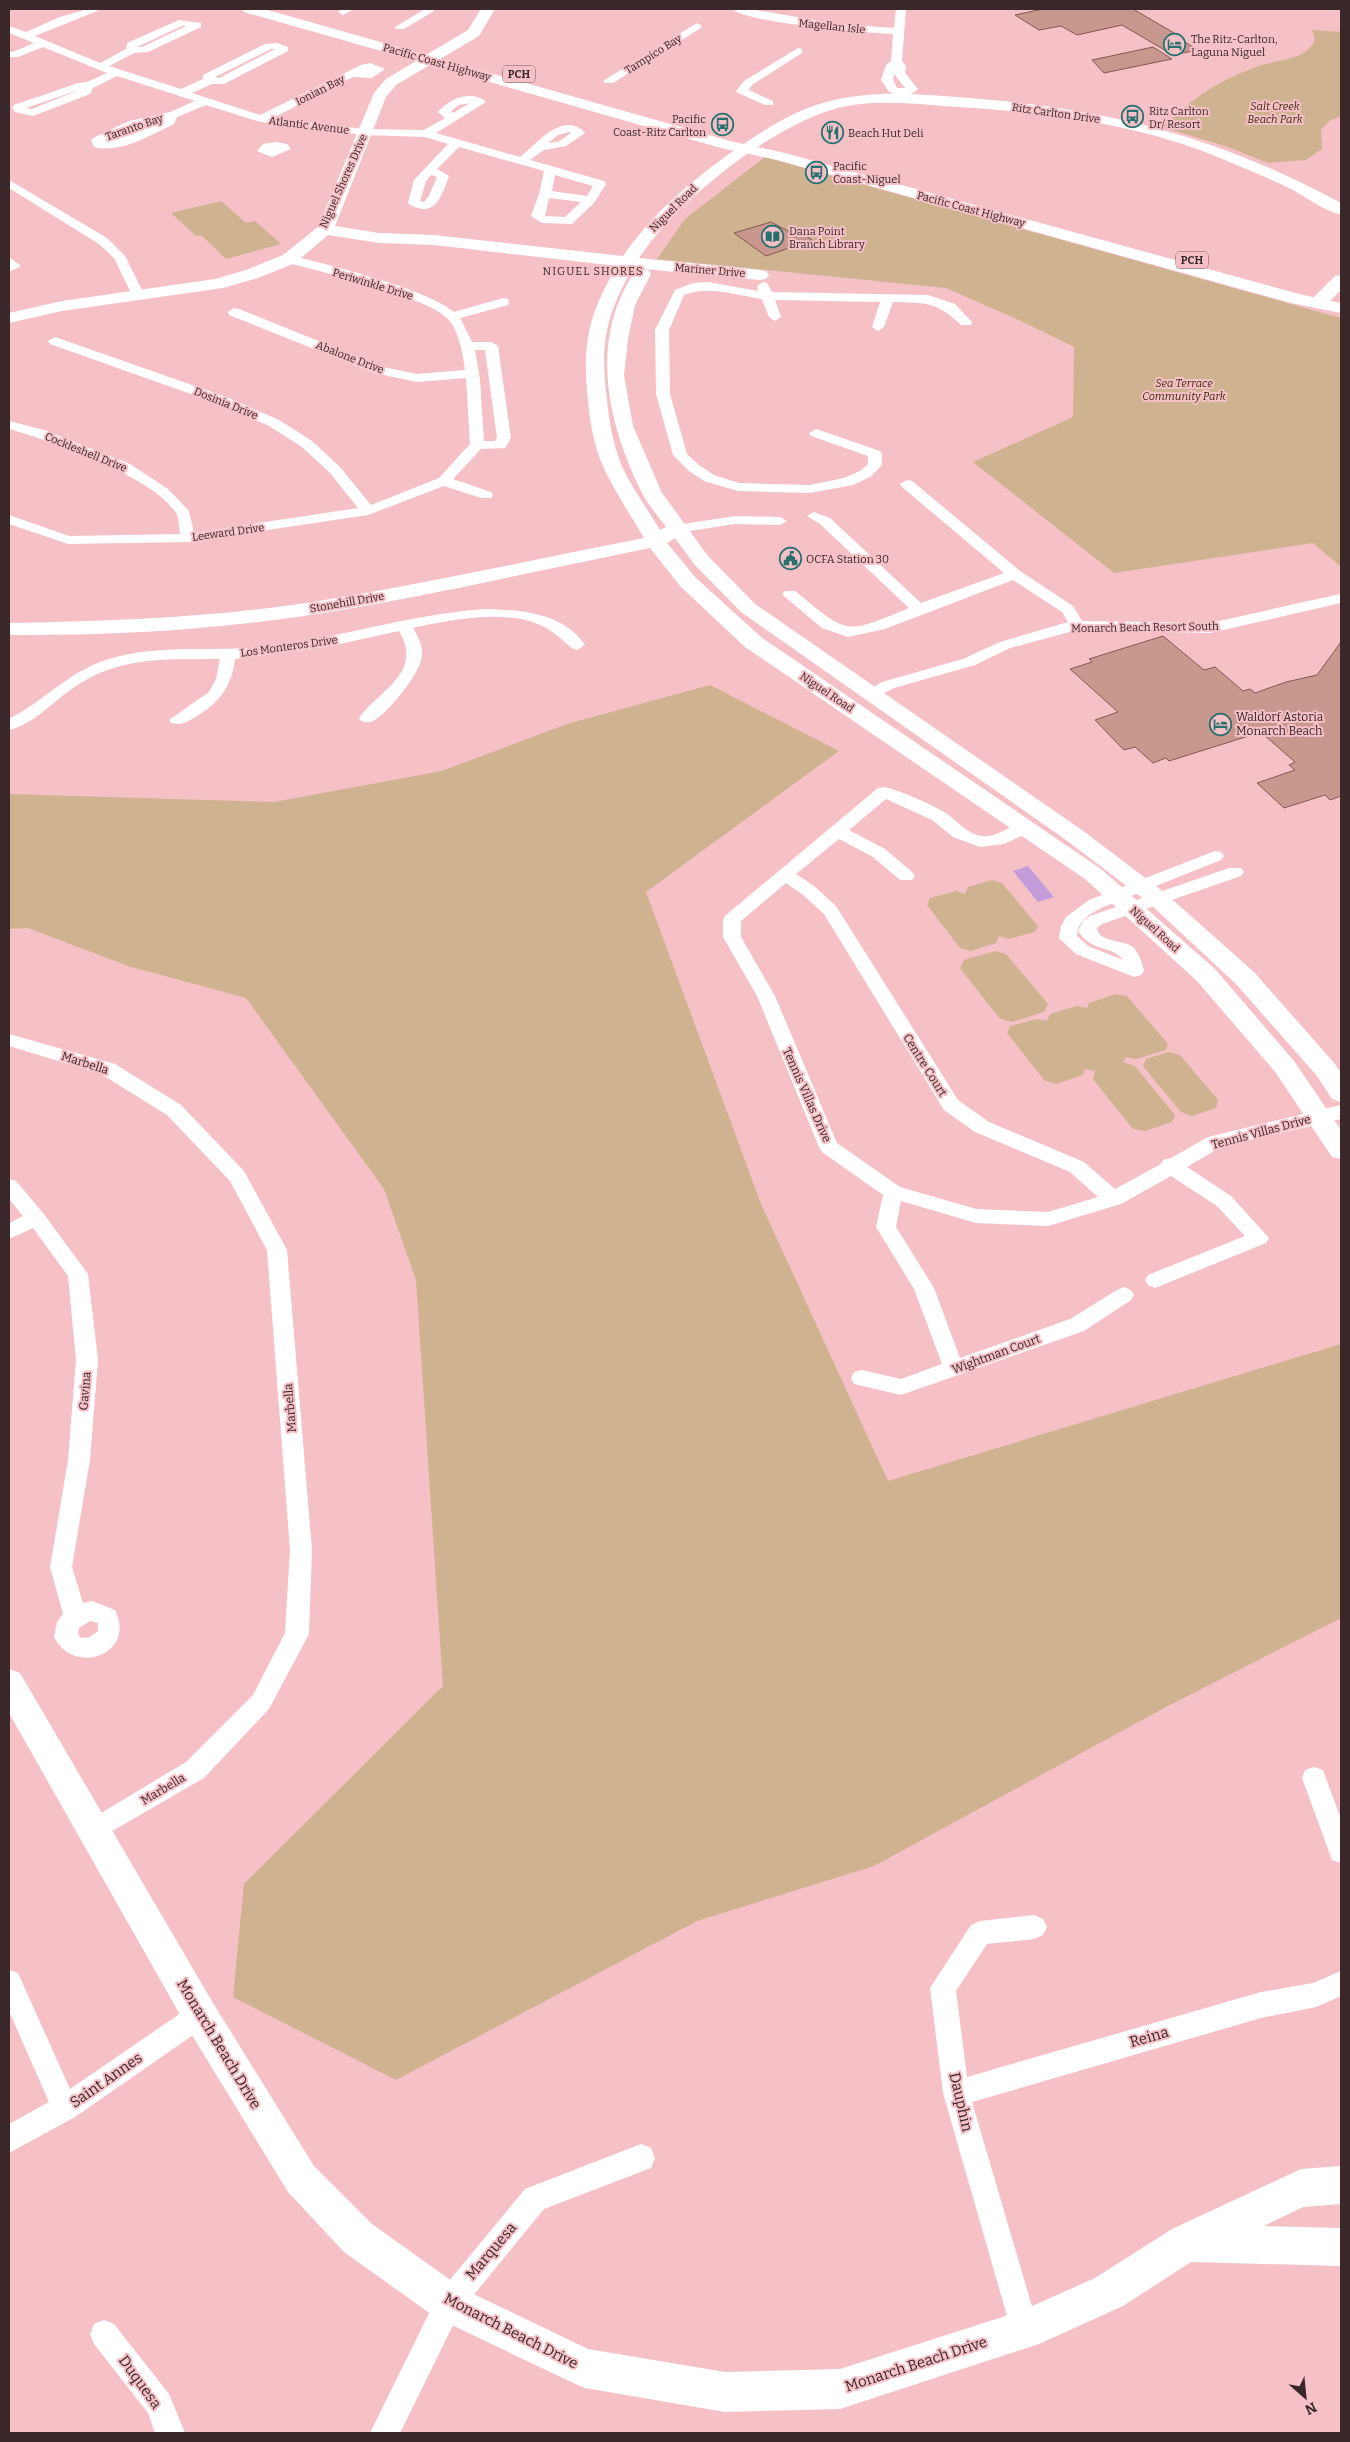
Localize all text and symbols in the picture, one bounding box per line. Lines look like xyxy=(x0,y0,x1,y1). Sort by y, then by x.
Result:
street label: Magellan Isle xyxy=(798,17,866,36)
street label: Tampico Bay xyxy=(622,32,684,77)
hotel icon: The Ritz-Carlton, Laguna Niguel xyxy=(1163,33,1187,57)
place label: The Ritz-Carlton, Laguna Niguel xyxy=(1191,33,1277,59)
street label: Pacific Coast Highway xyxy=(382,41,492,84)
road number: PCH xyxy=(503,66,535,82)
street label: Ionian Bay xyxy=(293,72,347,108)
park label: Salt Creek Beach Park xyxy=(1247,100,1304,126)
street label: Ritz Carlton Drive xyxy=(1011,101,1101,126)
bus stop icon: Ritz Carlton Dr/ Resort xyxy=(1121,105,1145,129)
place label: Ritz Carlton Dr/ Resort xyxy=(1149,105,1209,131)
street label: Taranto Bay xyxy=(104,111,165,143)
place label: Pacific Coast-Ritz Carlton xyxy=(613,113,706,139)
bus stop icon: Pacific Coast-Ritz Carlton xyxy=(710,113,734,137)
street label: Atlantic Avenue xyxy=(268,114,350,137)
restaurant icon: Beach Hut Deli xyxy=(820,121,844,145)
place label: Beach Hut Deli xyxy=(848,127,924,140)
street label: Niguel Shores Drive xyxy=(317,132,370,230)
bus stop icon: Pacific Coast-Niguel xyxy=(805,160,829,184)
place label: Pacific Coast-Niguel xyxy=(833,160,901,186)
street label: Niguel Road xyxy=(647,181,700,235)
street label: Pacific Coast Highway xyxy=(915,189,1027,230)
library icon: Dana Point Branch Library xyxy=(761,225,785,249)
place label: Dana Point Branch Library xyxy=(789,225,865,251)
road number: PCH xyxy=(1176,252,1208,268)
street label: Mariner Drive xyxy=(674,261,746,280)
district label: NIGUEL SHORES xyxy=(542,265,644,278)
street label: Periwinkle Drive xyxy=(331,266,415,303)
street label: Abalone Drive xyxy=(314,339,386,376)
park label: Sea Terrace Community Park xyxy=(1142,377,1227,403)
street label: Dosinia Drive xyxy=(192,385,260,422)
street label: Cockleshell Drive xyxy=(43,430,129,475)
street label: Leeward Drive xyxy=(191,521,265,544)
public building icon: OCFA Station 30 xyxy=(778,547,802,571)
place label: OCFA Station 30 xyxy=(806,553,889,566)
street label: Stonehill Drive xyxy=(309,590,385,615)
street label: Monarch Beach Resort South xyxy=(1071,620,1219,635)
street label: Los Monteros Drive xyxy=(240,633,338,660)
street label: Niguel Road xyxy=(797,670,857,715)
place label: Waldorf Astoria Monarch Beach xyxy=(1236,710,1324,738)
hotel icon: Waldorf Astoria Monarch Beach xyxy=(1208,712,1232,736)
street label: Niguel Road xyxy=(1127,904,1182,955)
street label: Centre Court xyxy=(900,1031,950,1099)
street label: Tennis Villas Drive xyxy=(780,1045,834,1145)
street label: Marbella xyxy=(60,1049,111,1077)
street label: Tennis Villas Drive xyxy=(1210,1112,1312,1152)
street label: Wightman Court xyxy=(950,1331,1043,1376)
street label: Gavina xyxy=(76,1371,94,1411)
street label: Marbella xyxy=(281,1383,299,1433)
street label: Marbella xyxy=(138,1770,188,1808)
street label: Monarch Beach Drive xyxy=(173,1976,265,2112)
street label: Reina xyxy=(1127,2023,1171,2051)
street label: Saint Annes xyxy=(66,2049,146,2111)
street label: Dauphin xyxy=(945,2071,977,2134)
street label: Marquesa xyxy=(462,2219,520,2283)
street label: Monarch Beach Drive xyxy=(441,2289,581,2373)
street label: Monarch Beach Drive xyxy=(843,2333,989,2395)
street label: Duquesa xyxy=(115,2352,165,2412)
north arrow xyxy=(1280,2372,1330,2422)
text: N xyxy=(1302,2398,1319,2418)

